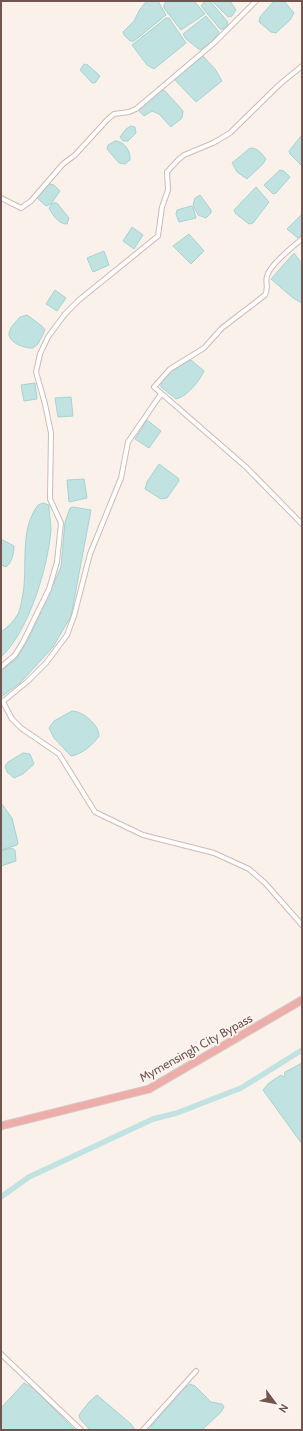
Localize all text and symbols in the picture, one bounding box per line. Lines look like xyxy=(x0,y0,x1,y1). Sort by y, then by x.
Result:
street label: Mymensingh City Bypass xyxy=(137,1010,255,1085)
north arrow xyxy=(255,1383,295,1423)
text: N xyxy=(275,1401,291,1415)

